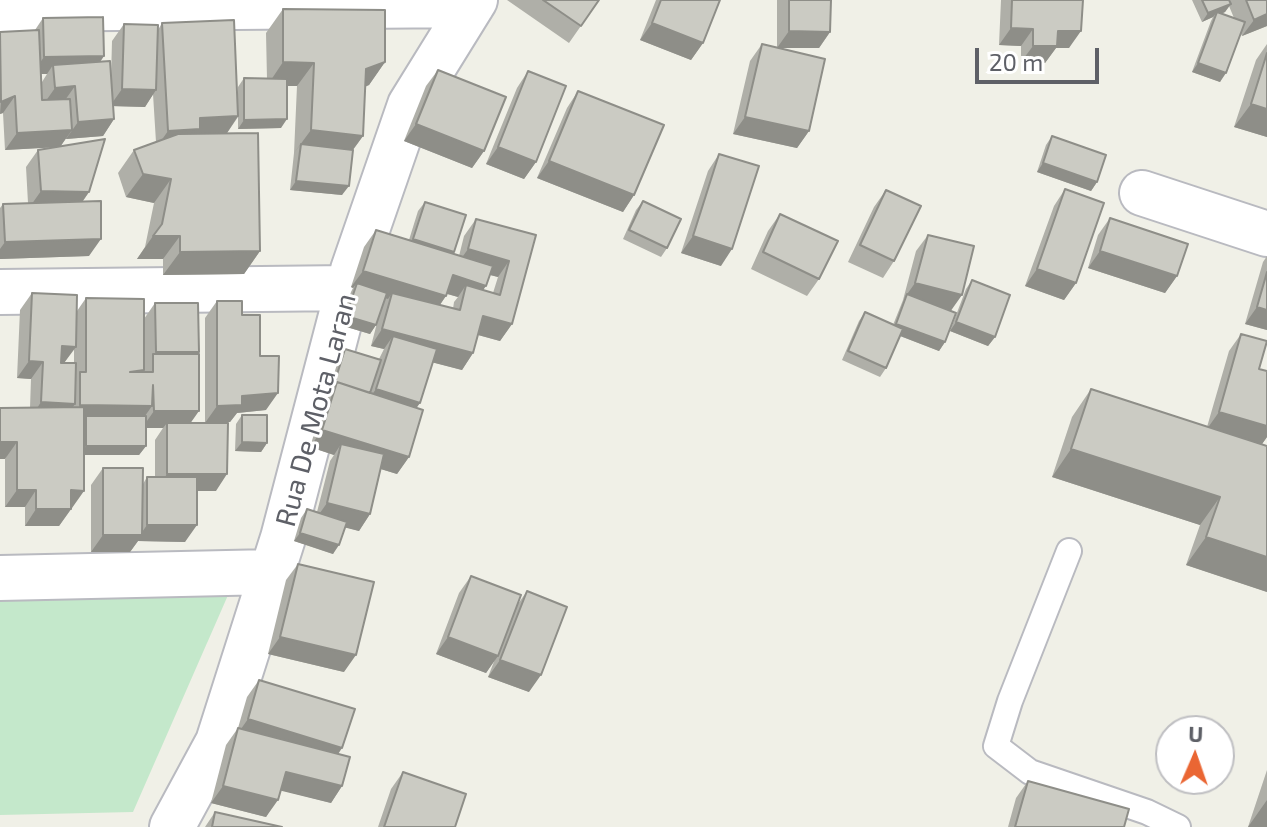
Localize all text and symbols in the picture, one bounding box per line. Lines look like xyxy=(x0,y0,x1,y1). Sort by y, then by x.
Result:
scale bar xyxy=(979,32,1103,82)
text: 20 m xyxy=(989,47,1043,76)
street label: Rua De Mota Laran xyxy=(269,290,363,530)
north arrow xyxy=(1155,715,1235,795)
text: U xyxy=(1188,720,1204,746)

